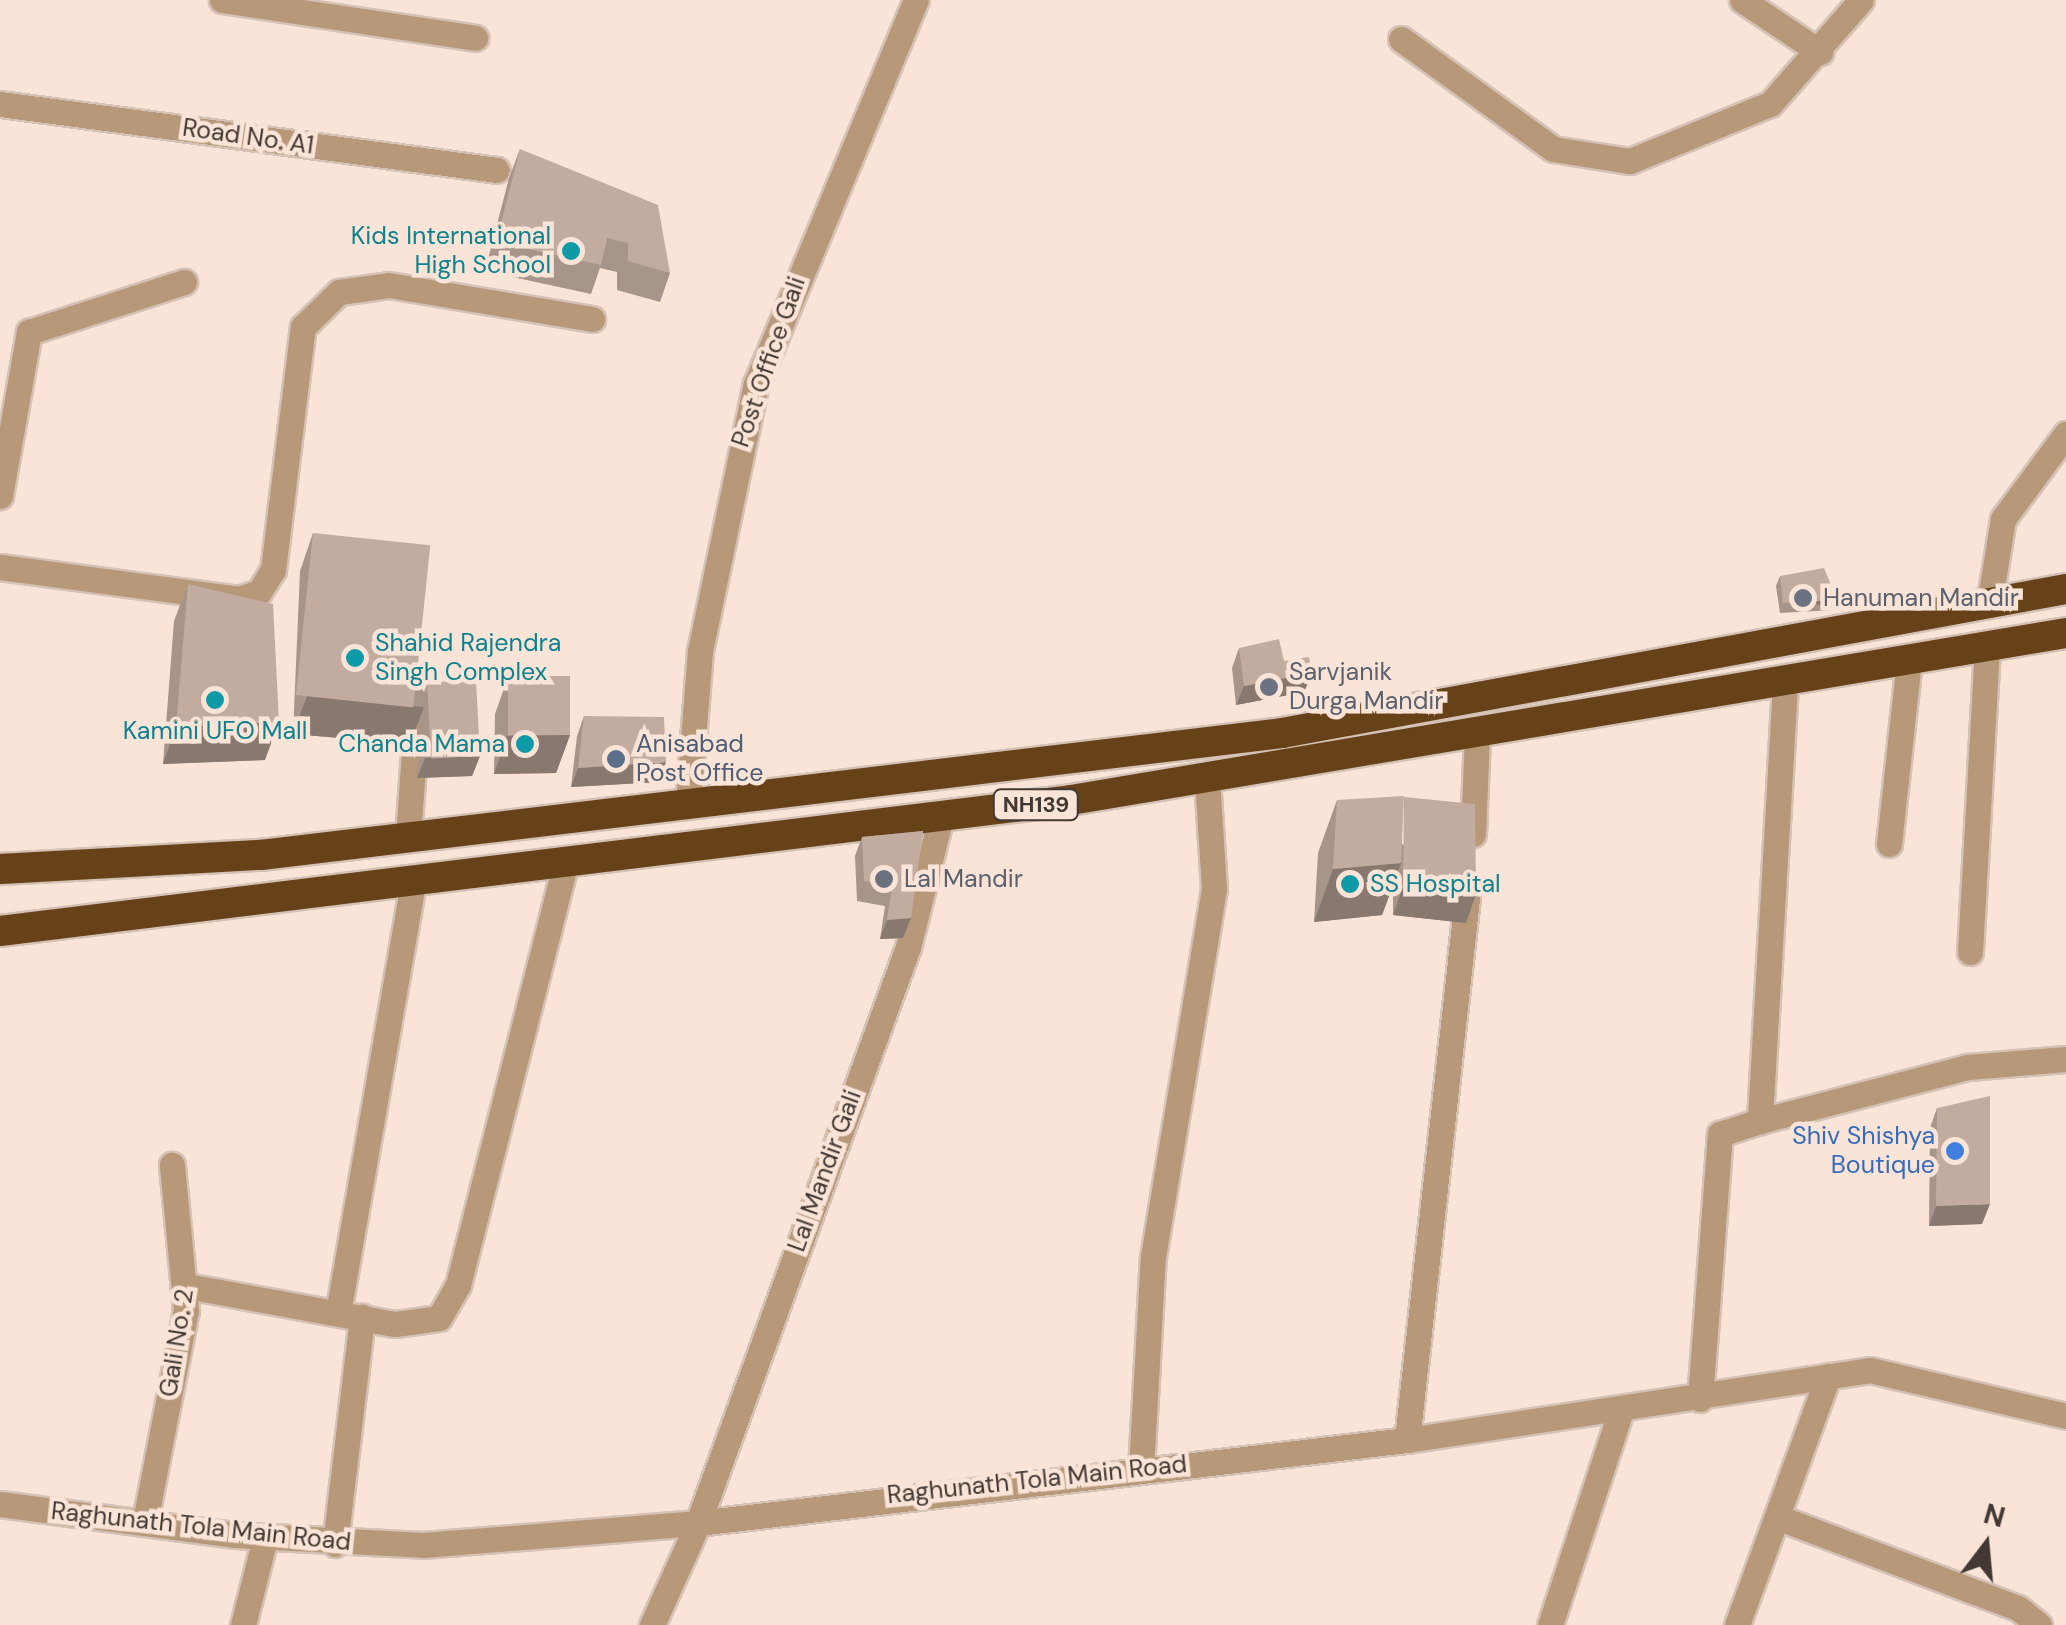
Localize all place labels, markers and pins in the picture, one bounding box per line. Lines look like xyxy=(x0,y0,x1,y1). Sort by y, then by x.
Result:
place label: Kids International High School xyxy=(351,222,551,281)
marker: Kids International High School xyxy=(560,240,582,262)
place label: Hanuman Mandir xyxy=(1823,583,2019,613)
marker: Hanuman Mandir xyxy=(1792,587,1814,609)
place label: Shahid Rajendra Singh Complex xyxy=(375,629,561,688)
marker: Shahid Rajendra Singh Complex xyxy=(344,647,366,669)
place label: Sarvjanik Durga Mandir xyxy=(1289,658,1444,717)
marker: Sarvjanik Durga Mandir xyxy=(1258,676,1280,698)
marker: Kamini UFO Mall xyxy=(204,689,226,711)
place label: Kamini UFO Mall xyxy=(123,716,307,746)
place label: Chanda Mama xyxy=(338,729,505,759)
place label: Anisabad Post Office xyxy=(636,730,763,789)
marker: Chanda Mama xyxy=(514,733,536,755)
marker: Anisabad Post Office xyxy=(605,748,627,770)
place label: Lal Mandir xyxy=(904,864,1023,894)
marker: Lal Mandir xyxy=(873,868,895,890)
place label: SS Hospital xyxy=(1370,869,1501,899)
marker: SS Hospital xyxy=(1339,873,1361,895)
place label: Shiv Shishya Boutique xyxy=(1792,1122,1935,1181)
marker: Shiv Shishya Boutique xyxy=(1944,1140,1966,1162)

